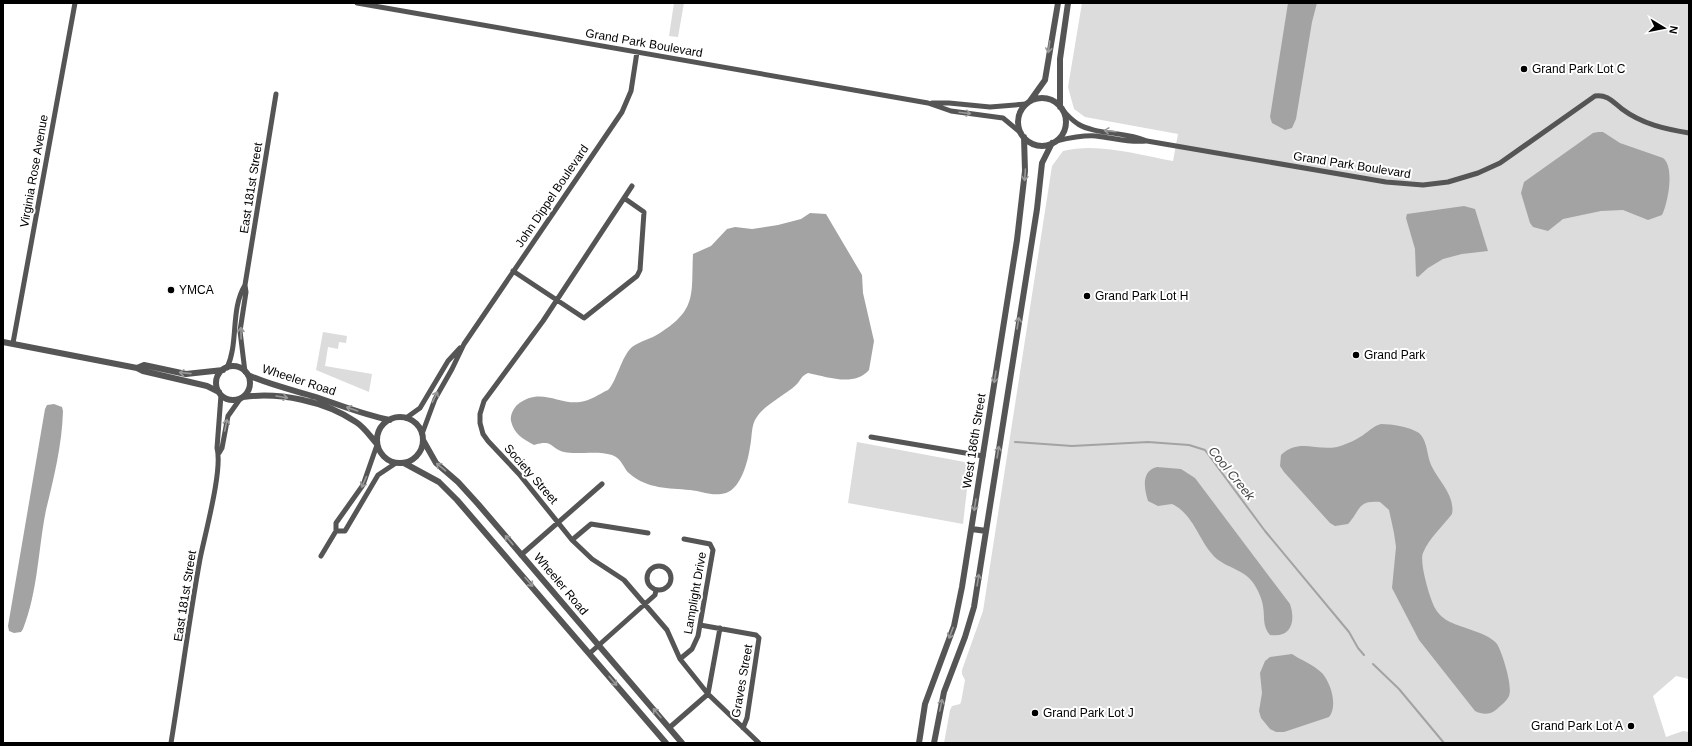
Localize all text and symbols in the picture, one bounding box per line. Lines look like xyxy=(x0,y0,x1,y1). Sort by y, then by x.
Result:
north arrow xyxy=(1644,8,1684,48)
text: N xyxy=(1667,25,1680,35)
street label: Grand Park Boulevard xyxy=(584,26,704,60)
one-way arrow xyxy=(1045,40,1053,53)
place label: Grand Park Lot C xyxy=(1532,62,1626,76)
marker: Grand Park Lot C xyxy=(1519,64,1529,74)
one-way arrow xyxy=(958,109,971,116)
street label: Virginia Rose Avenue xyxy=(17,113,51,229)
one-way arrow xyxy=(1104,128,1117,135)
street label: East 181st Street xyxy=(237,141,265,235)
street label: John Dippel Boulevard xyxy=(512,142,592,250)
street label: Grand Park Boulevard xyxy=(1292,149,1412,181)
one-way arrow xyxy=(1021,169,1028,182)
place label: YMCA xyxy=(179,283,214,297)
marker: YMCA xyxy=(166,285,176,295)
place label: Grand Park Lot H xyxy=(1095,289,1188,303)
marker: Grand Park Lot H xyxy=(1082,291,1092,301)
one-way arrow xyxy=(1014,317,1022,330)
one-way arrow xyxy=(237,327,245,340)
place label: Grand Park xyxy=(1364,348,1426,362)
marker: Grand Park xyxy=(1351,350,1361,360)
street label: Wheeler Road xyxy=(260,361,338,399)
one-way arrow xyxy=(178,369,191,377)
one-way arrow xyxy=(991,370,999,383)
one-way arrow xyxy=(432,392,440,404)
street label: West 186th Street xyxy=(960,392,989,489)
one-way arrow xyxy=(275,393,288,401)
one-way arrow xyxy=(346,405,359,412)
one-way arrow xyxy=(222,418,230,431)
street label: Society Street xyxy=(501,441,561,507)
water label: Cool Creek xyxy=(1205,443,1259,504)
one-way arrow xyxy=(994,446,1002,459)
one-way arrow xyxy=(435,463,446,472)
one-way arrow xyxy=(360,475,367,487)
one-way arrow xyxy=(971,498,979,511)
one-way arrow xyxy=(504,535,513,545)
street label: East 181st Street xyxy=(171,549,199,643)
street label: Wheeler Road xyxy=(531,550,591,618)
street label: Lamplight Drive xyxy=(681,550,709,635)
one-way arrow xyxy=(974,574,982,587)
one-way arrow xyxy=(524,577,533,588)
one-way arrow xyxy=(947,626,954,638)
street label: Graves Street xyxy=(729,643,755,719)
one-way arrow xyxy=(609,676,618,686)
one-way arrow xyxy=(938,698,946,711)
place label: Grand Park Lot J xyxy=(1043,706,1134,720)
one-way arrow xyxy=(652,708,661,719)
marker: Grand Park Lot J xyxy=(1030,708,1040,718)
place label: Grand Park Lot A xyxy=(1531,719,1623,733)
marker: Grand Park Lot A xyxy=(1626,721,1636,731)

